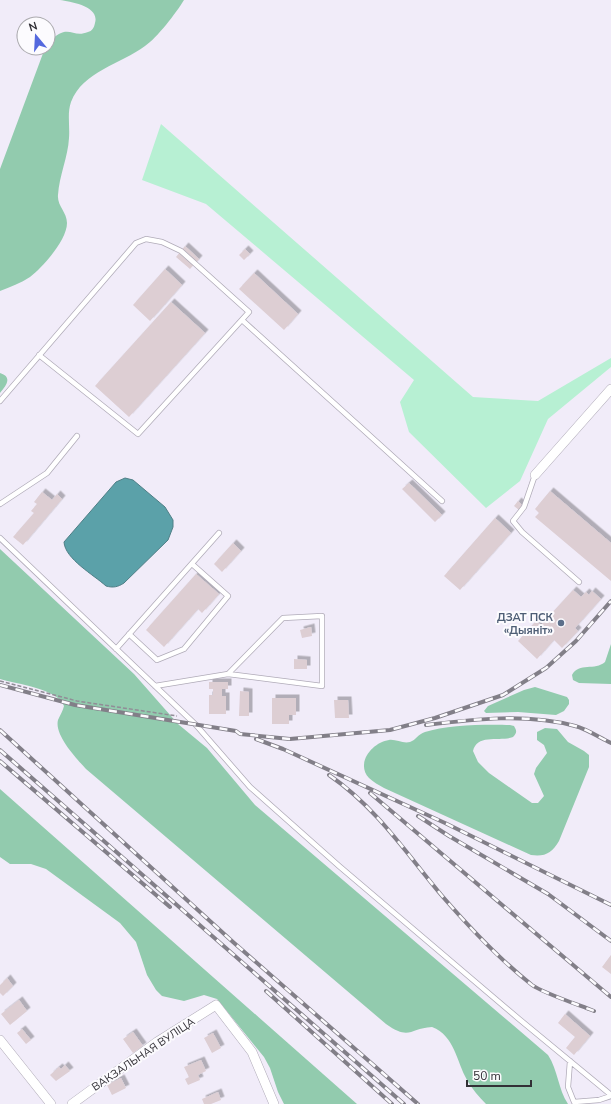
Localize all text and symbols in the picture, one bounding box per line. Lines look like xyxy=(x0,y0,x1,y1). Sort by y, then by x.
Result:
north arrow xyxy=(16,16,56,56)
text: N xyxy=(27,19,39,35)
place label: ДЗАТ ПСК «Дыяніт» xyxy=(497,610,554,638)
marker: ДЗАТ ПСК «Дыяніт» xyxy=(556,618,566,628)
street label: ВАКЗАЛЬНАЯ ВУЛІЦА xyxy=(89,1014,198,1095)
scale bar xyxy=(467,1062,531,1088)
text: 50 m xyxy=(473,1068,501,1084)

